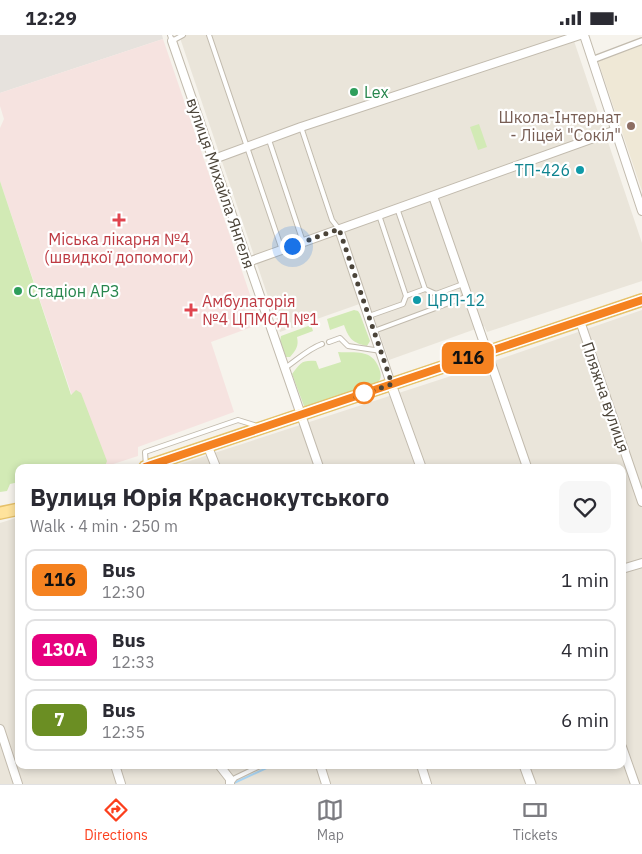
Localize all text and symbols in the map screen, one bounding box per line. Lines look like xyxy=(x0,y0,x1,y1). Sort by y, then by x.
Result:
text: 12:29 xyxy=(25,6,77,30)
place label: Lex xyxy=(364,82,389,102)
marker: Lex xyxy=(348,86,360,98)
street label: вулиця Михайла Янгеля xyxy=(182,95,260,271)
place label: Школа-Інтернат - Ліцей "Сокіл" xyxy=(498,107,621,145)
marker: Школа-Інтернат - Ліцей "Сокіл" xyxy=(625,120,637,132)
place label: ТП-426 xyxy=(515,160,570,180)
marker: ТП-426 xyxy=(574,164,586,176)
marker: Міська лікарня №4 (швидкої допомоги) xyxy=(112,213,126,227)
place label: Міська лікарня №4 (швидкої допомоги) xyxy=(44,229,194,267)
your location xyxy=(280,234,305,259)
place label: Стадіон АРЗ xyxy=(28,281,119,301)
marker: Стадіон АРЗ xyxy=(12,285,24,297)
place label: ЦРП-12 xyxy=(427,290,485,310)
place label: Амбулаторія №4 ЦПМСД №1 xyxy=(202,291,319,329)
marker: ЦРП-12 xyxy=(411,294,423,306)
marker: Амбулаторія №4 ЦПМСД №1 xyxy=(184,303,198,317)
street label: Пляжна вулиця xyxy=(578,339,634,455)
line badge: 116 xyxy=(439,342,497,374)
text: 116 xyxy=(452,346,484,369)
unlabelled marker xyxy=(353,382,375,404)
text: Вулиця Юрія Краснокутського xyxy=(30,481,389,513)
button: heart xyxy=(559,481,611,533)
text: Walk · 4 min · 250 m xyxy=(30,516,178,536)
text: Bus xyxy=(102,558,136,582)
text: 116 xyxy=(43,568,76,591)
text: 1 min xyxy=(561,568,609,592)
text: 12:30 xyxy=(102,582,145,602)
text: Bus xyxy=(112,628,145,652)
text: 130А xyxy=(42,638,87,661)
text: 4 min xyxy=(561,638,609,662)
text: 12:33 xyxy=(112,652,155,672)
text: Bus xyxy=(102,698,136,722)
text: 7 xyxy=(54,708,65,731)
text: 6 min xyxy=(561,708,609,732)
text: 12:35 xyxy=(102,722,145,742)
tab: Directions xyxy=(84,796,148,844)
tab: Map xyxy=(316,796,344,844)
tab: Tickets xyxy=(513,796,558,844)

